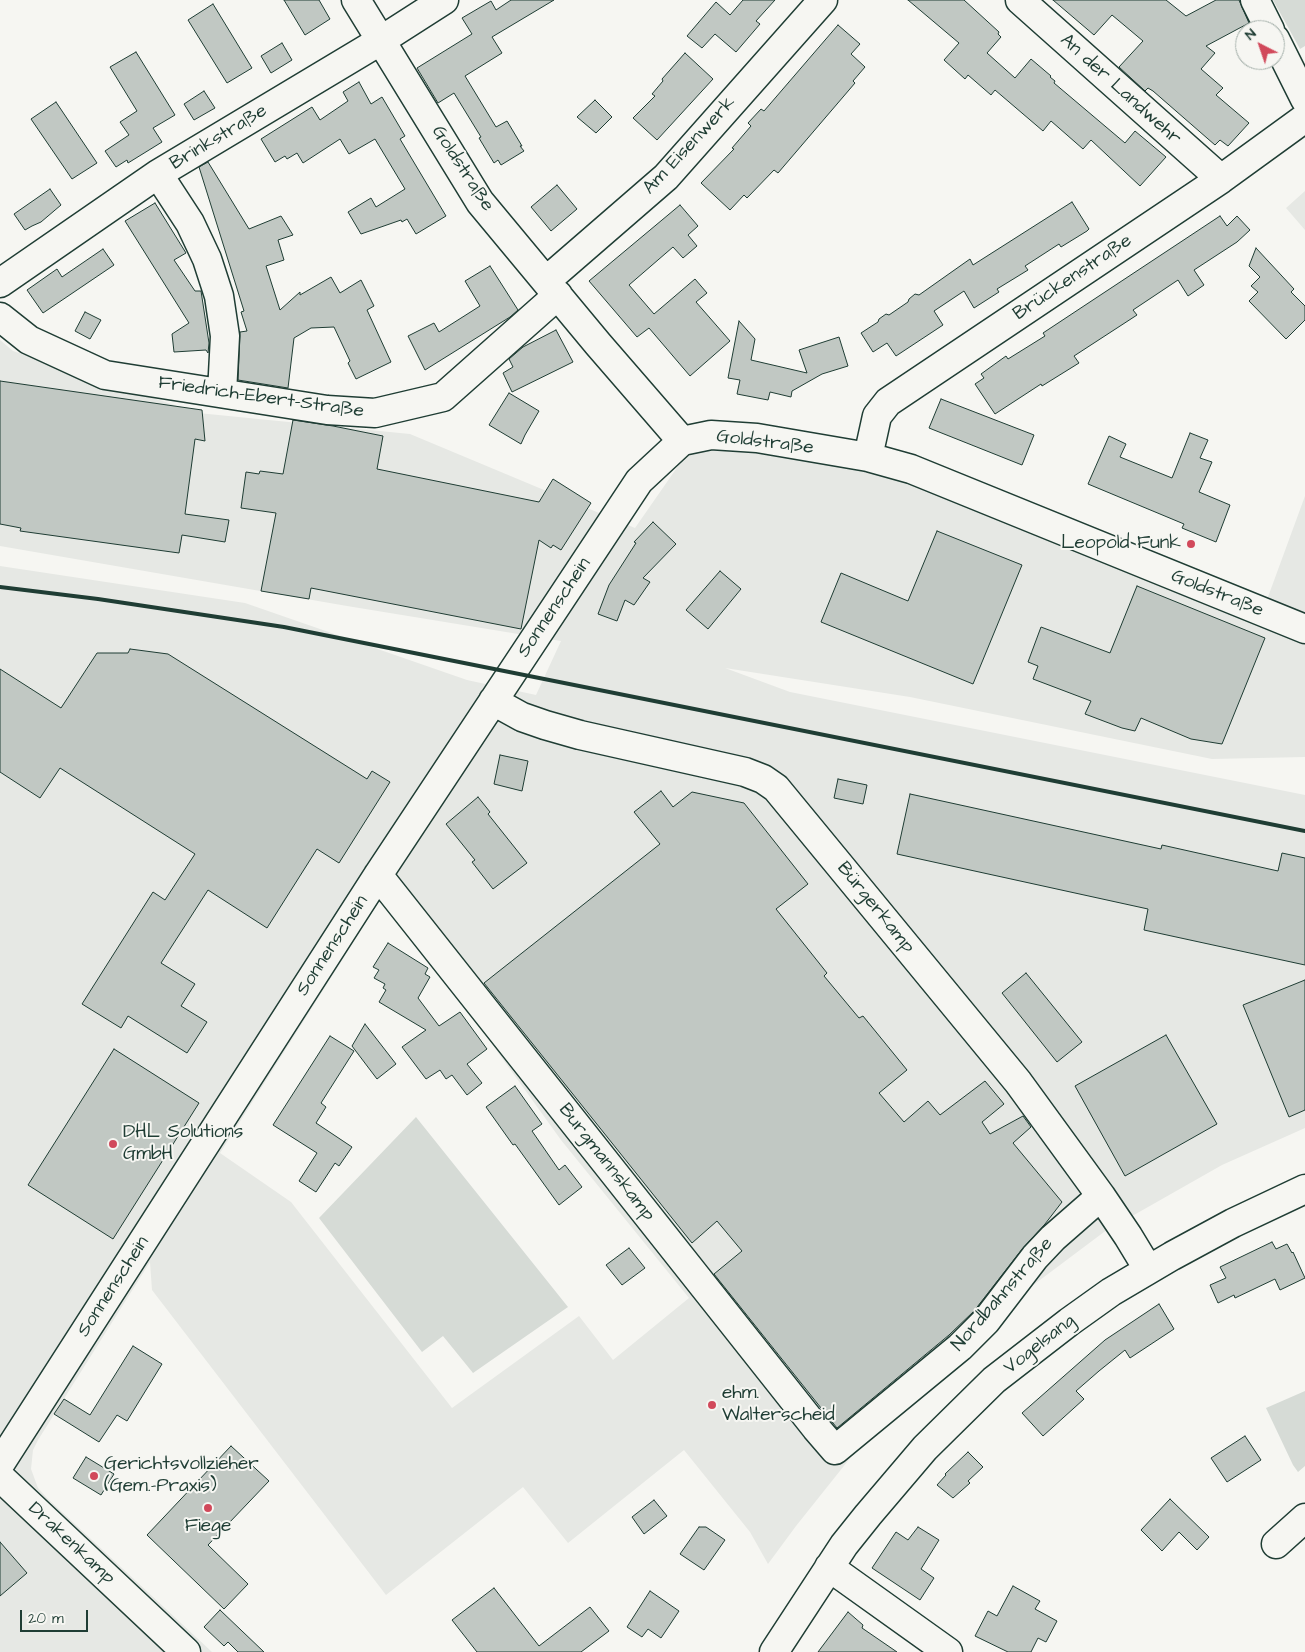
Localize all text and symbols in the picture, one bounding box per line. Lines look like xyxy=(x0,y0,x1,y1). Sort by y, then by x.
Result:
north arrow xyxy=(1235,20,1285,70)
text: N xyxy=(1241,24,1261,45)
street label: An der Landwehr xyxy=(1055,30,1185,150)
street label: Am Eisenwerk xyxy=(639,92,741,200)
street label: Brinkstraße xyxy=(166,100,272,176)
street label: Goldstraße xyxy=(426,122,498,216)
street label: Brückenstraße xyxy=(1009,230,1137,326)
street label: Friedrich-Ebert-Straße xyxy=(157,372,365,424)
street label: Goldstraße xyxy=(715,426,815,460)
place label: Leopold Funk xyxy=(1061,533,1181,555)
marker: Leopold Funk xyxy=(1185,538,1197,550)
street label: Sonnenschein xyxy=(513,554,597,662)
street label: Goldstraße xyxy=(1167,565,1267,623)
street label: Bürgerkamp xyxy=(831,858,919,958)
street label: Sonnenschein xyxy=(292,891,374,1001)
street label: Burgmannskamp xyxy=(553,1100,659,1226)
place label: DHL Solutions GmbH xyxy=(123,1122,243,1166)
marker: DHL Solutions GmbH xyxy=(107,1138,119,1150)
street label: Sonnenschein xyxy=(73,1232,155,1342)
street label: Nordbahnstraße xyxy=(947,1233,1059,1357)
street label: Vogelsang xyxy=(1000,1310,1080,1380)
place label: ehm. Walterscheid xyxy=(722,1383,835,1427)
marker: ehm. Walterscheid xyxy=(706,1399,718,1411)
place label: Gerichtsvollzieher (Gem.-Praxis) xyxy=(104,1454,259,1498)
marker: Gerichtsvollzieher (Gem.-Praxis) xyxy=(88,1470,100,1482)
street label: Drakenkamp xyxy=(23,1498,119,1590)
marker: Fiege xyxy=(202,1502,214,1514)
place label: Fiege xyxy=(185,1516,231,1538)
scale bar xyxy=(22,1600,90,1632)
text: 20 m xyxy=(28,1608,64,1629)

